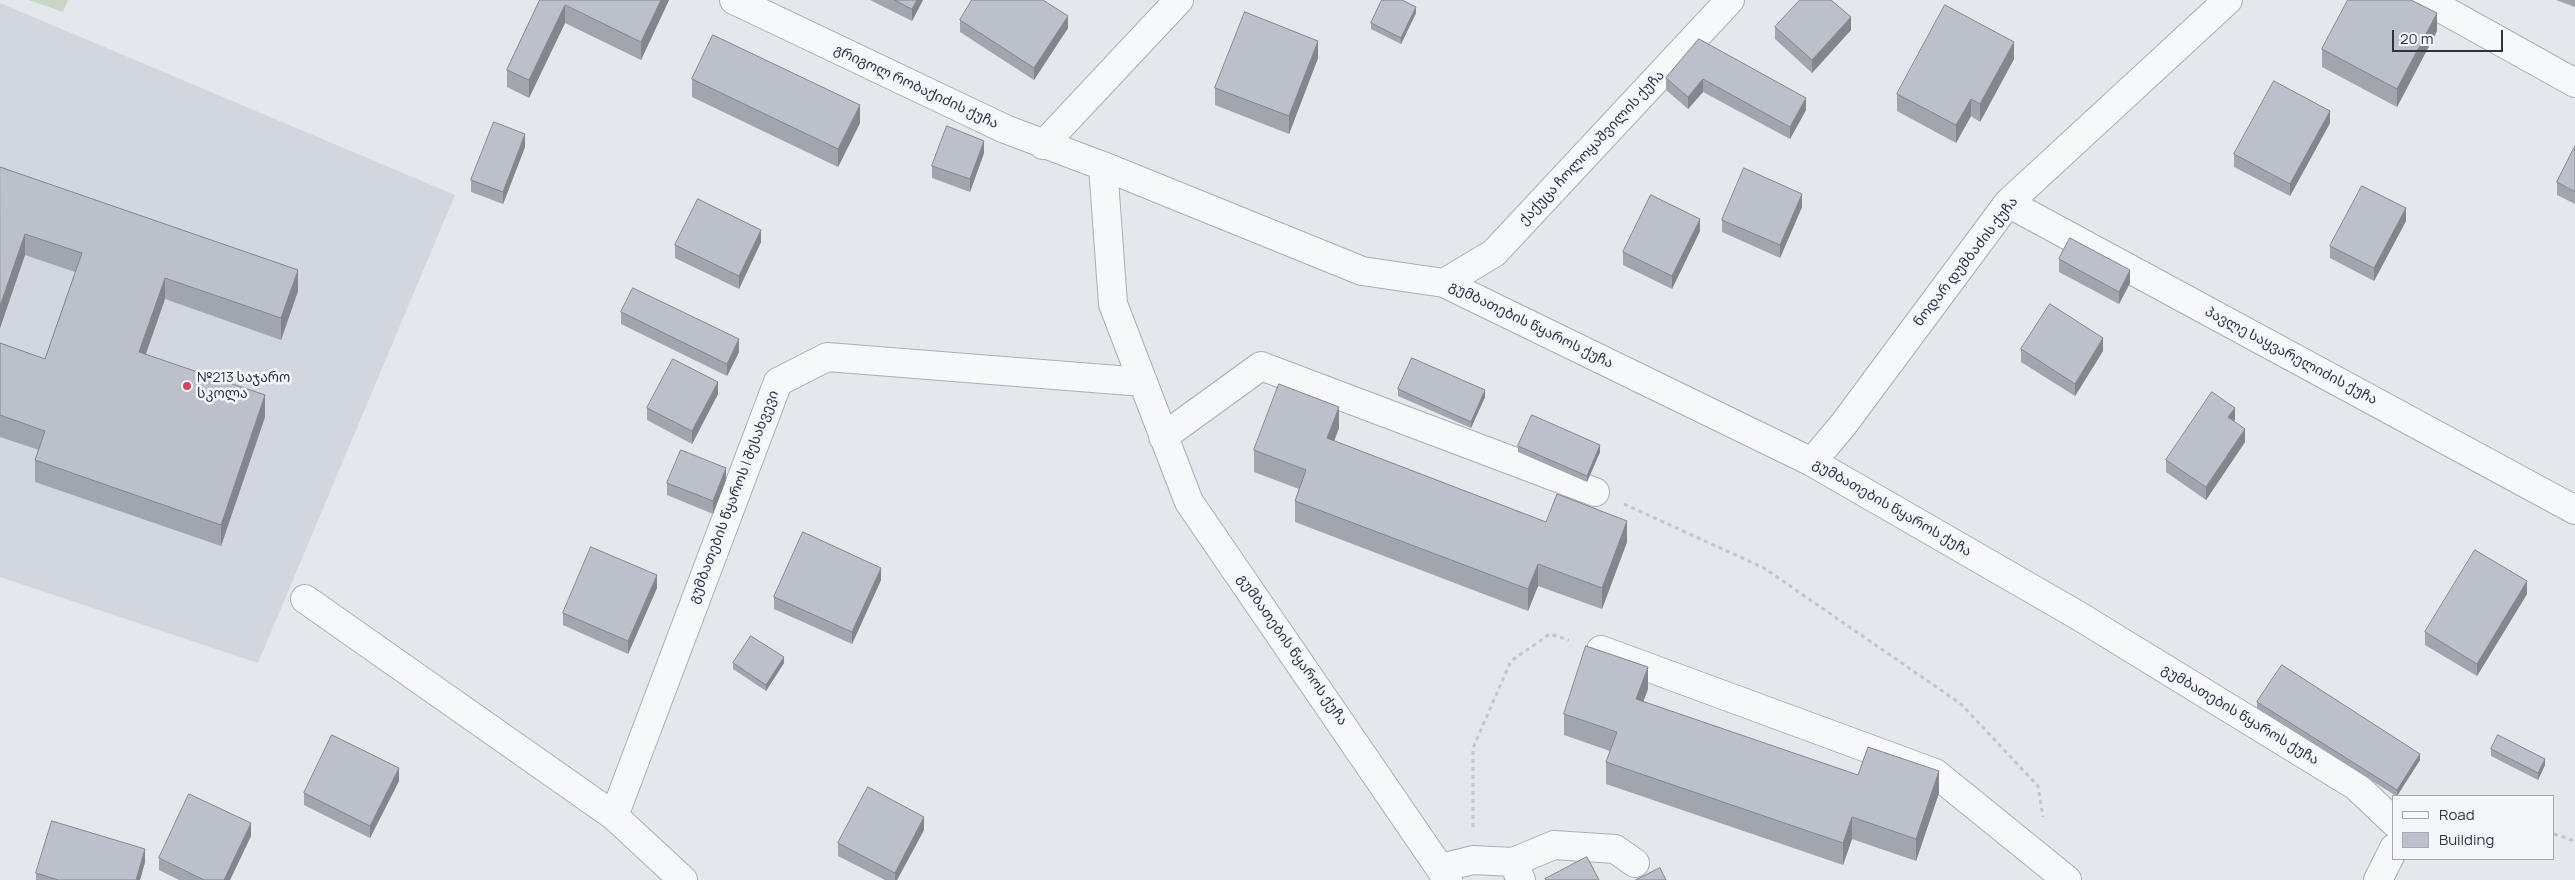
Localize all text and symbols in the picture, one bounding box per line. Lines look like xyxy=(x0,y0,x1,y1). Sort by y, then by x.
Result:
scale bar xyxy=(2395,20,2506,52)
text: 20 m xyxy=(2400,28,2433,49)
street label: გრიგოლ რობაქიძის ქუჩა xyxy=(831,41,1001,133)
street label: ქაქუცა ჩოლოყაშვილის ქუჩა xyxy=(1516,67,1668,229)
street label: ნოდარ დუმბაძის ქუჩა xyxy=(1910,194,2022,330)
street label: გუმბათების წყაროს ქუჩა xyxy=(1446,278,1616,372)
street label: პავლე საყვარელიძის ქუჩა xyxy=(2202,303,2380,409)
place label: №213 საჯარო სკოლა xyxy=(197,370,290,402)
marker: №213 საჯარო სკოლა xyxy=(181,380,193,392)
street label: გუმბათების წყაროს I შესახვევი xyxy=(685,388,783,606)
street label: გუმბათების წყაროს ქუჩა xyxy=(1810,456,1974,560)
street label: გუმბათების წყაროს ქუჩა xyxy=(1233,571,1351,729)
street label: გუმბათების წყაროს ქუჩა xyxy=(2158,661,2322,769)
legend xyxy=(2392,795,2555,860)
text: Road xyxy=(2439,804,2475,825)
text: Building xyxy=(2439,829,2494,850)

